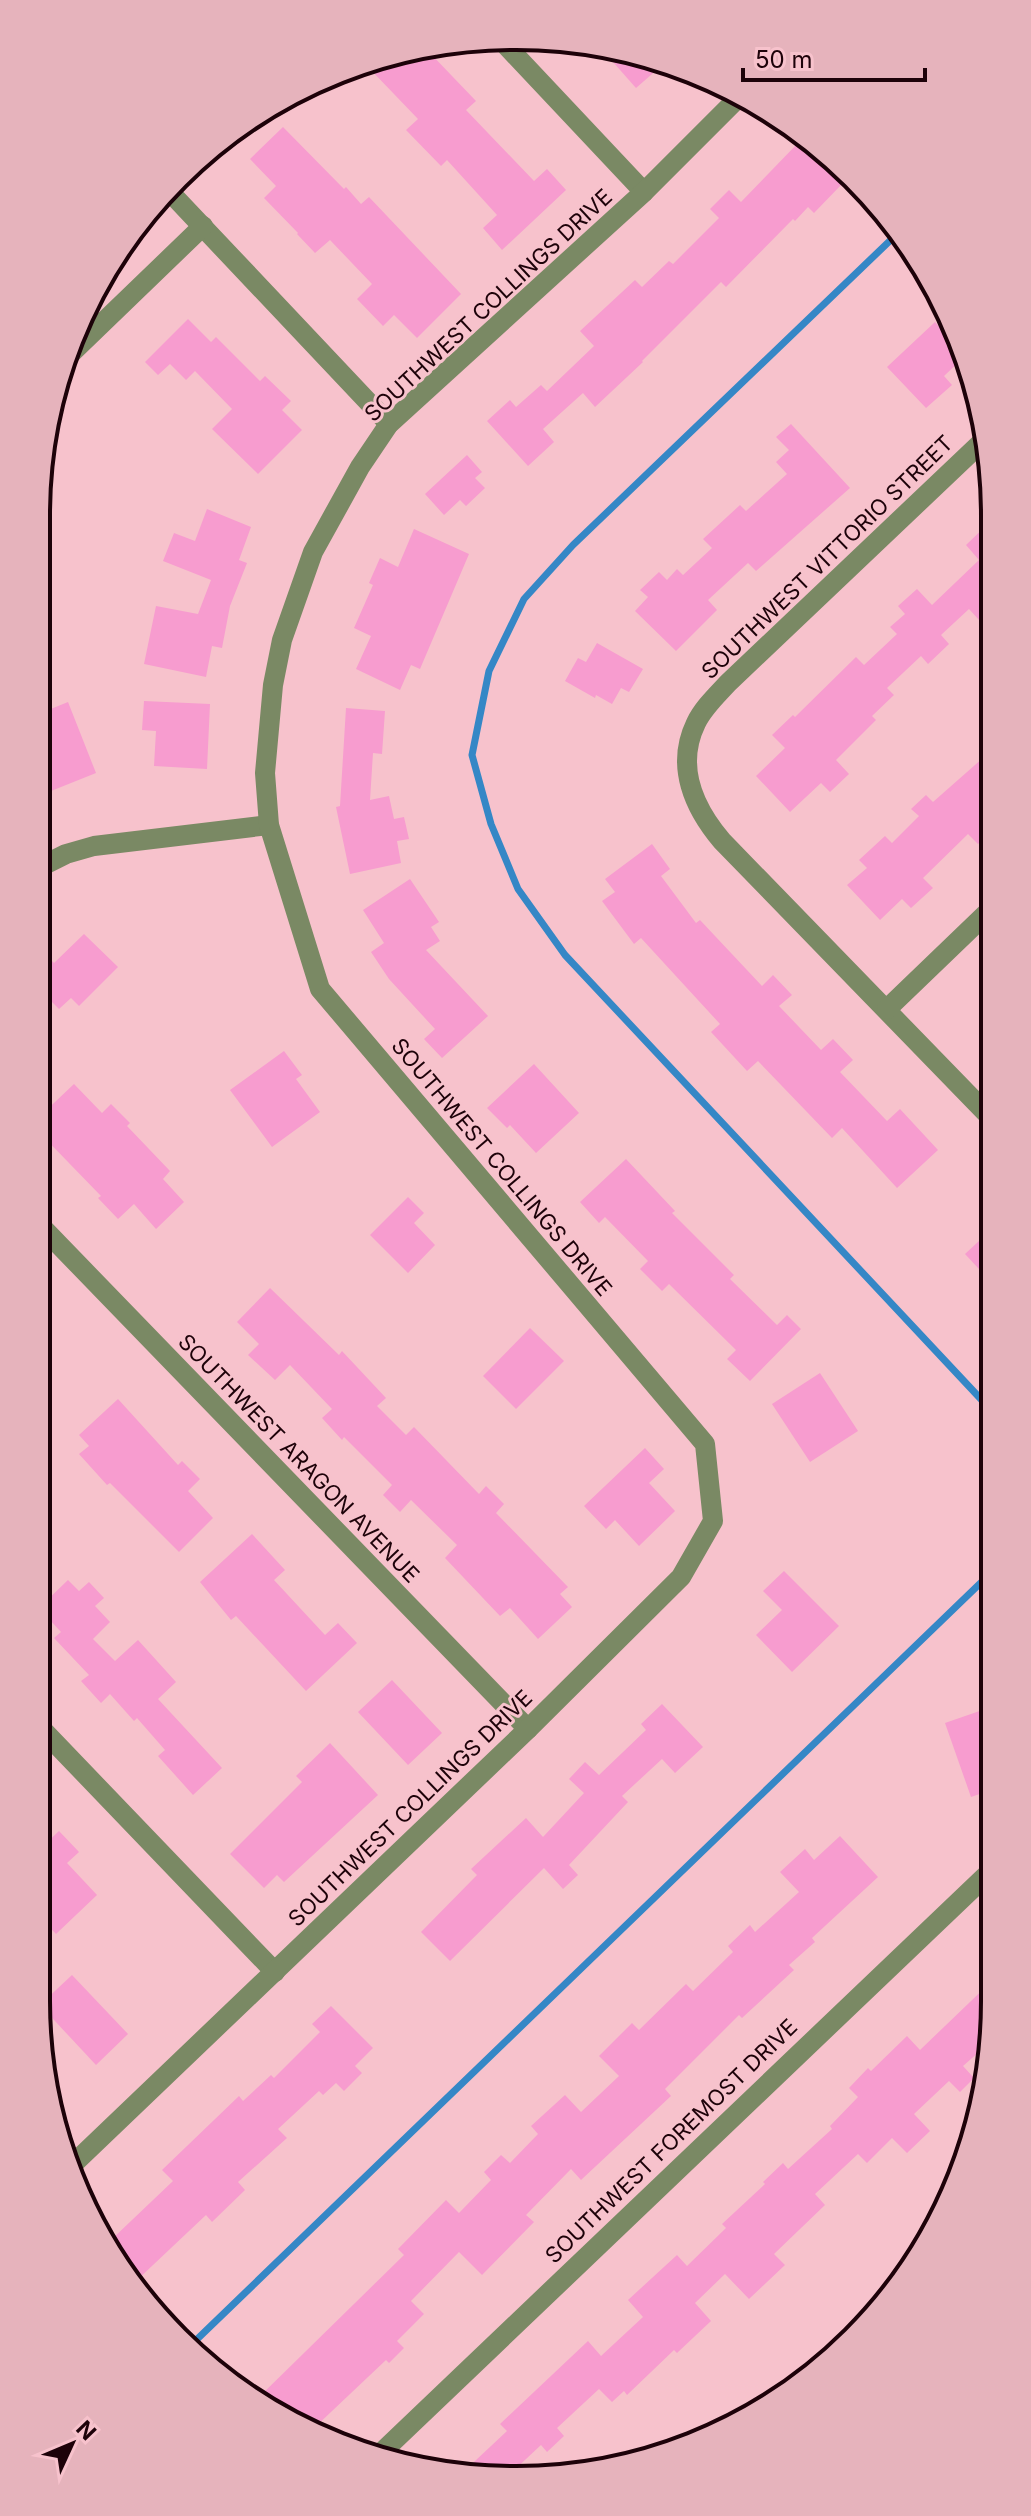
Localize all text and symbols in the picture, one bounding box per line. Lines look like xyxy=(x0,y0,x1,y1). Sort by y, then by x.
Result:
scale bar xyxy=(743,32,925,82)
text: 50 m xyxy=(755,45,813,74)
street label: SOUTHWEST COLLINGS DRIVE xyxy=(359,183,617,427)
street label: SOUTHWEST VITTORIO STREET xyxy=(696,430,958,684)
street label: SOUTHWEST COLLINGS DRIVE xyxy=(386,1033,618,1301)
street label: SOUTHWEST ARAGON AVENUE xyxy=(173,1328,425,1588)
street label: SOUTHWEST COLLINGS DRIVE xyxy=(283,1685,537,1931)
street label: SOUTHWEST FOREMOST DRIVE xyxy=(540,2014,802,2268)
north arrow xyxy=(32,2404,112,2484)
text: N xyxy=(71,2415,102,2445)

